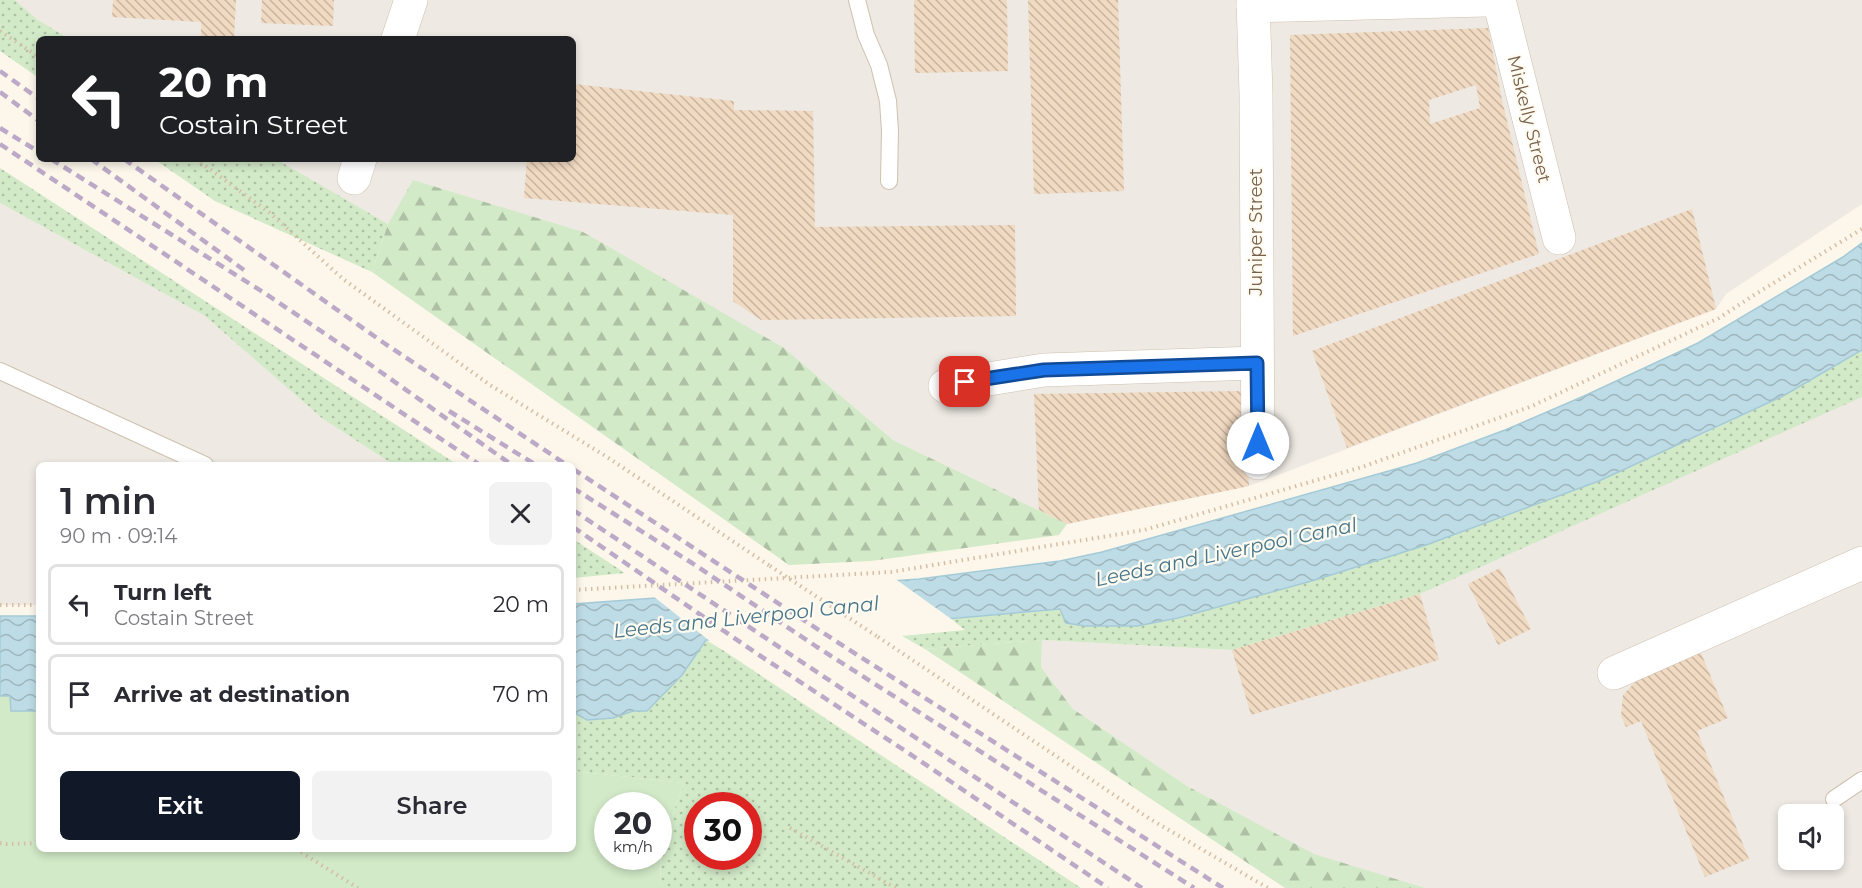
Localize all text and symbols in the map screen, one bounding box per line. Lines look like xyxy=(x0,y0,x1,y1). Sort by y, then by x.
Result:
street label: Miskelly Street xyxy=(1503,53,1555,185)
text: 20 m xyxy=(159,56,268,108)
icon: left xyxy=(60,60,138,138)
text: Costain Street xyxy=(159,108,348,141)
street label: Juniper Street xyxy=(1245,168,1267,297)
pin xyxy=(939,356,990,407)
icon: arrive xyxy=(948,365,981,398)
position arrow xyxy=(1226,411,1290,475)
text: 1 min xyxy=(60,479,157,523)
button: close xyxy=(489,482,552,545)
water label: Leeds and Liverpool Canal xyxy=(1093,512,1360,592)
text: 90 m · 09:14 xyxy=(60,524,178,548)
text: Turn left xyxy=(114,579,212,606)
icon: left xyxy=(63,588,96,621)
text: 20 m xyxy=(493,591,549,618)
water label: Leeds and Liverpool Canal xyxy=(612,591,881,643)
text: Costain Street xyxy=(114,606,254,630)
icon: arrive xyxy=(63,678,96,711)
text: Arrive at destination xyxy=(114,681,350,708)
text: 70 m xyxy=(493,681,549,708)
button: Exit xyxy=(60,771,300,840)
button: Share xyxy=(312,771,552,840)
speed limit sign: 30 xyxy=(684,792,762,870)
map controls xyxy=(1778,804,1844,870)
button: sound xyxy=(1778,804,1844,870)
text: 20 xyxy=(614,805,652,842)
text: km/h xyxy=(613,837,653,856)

